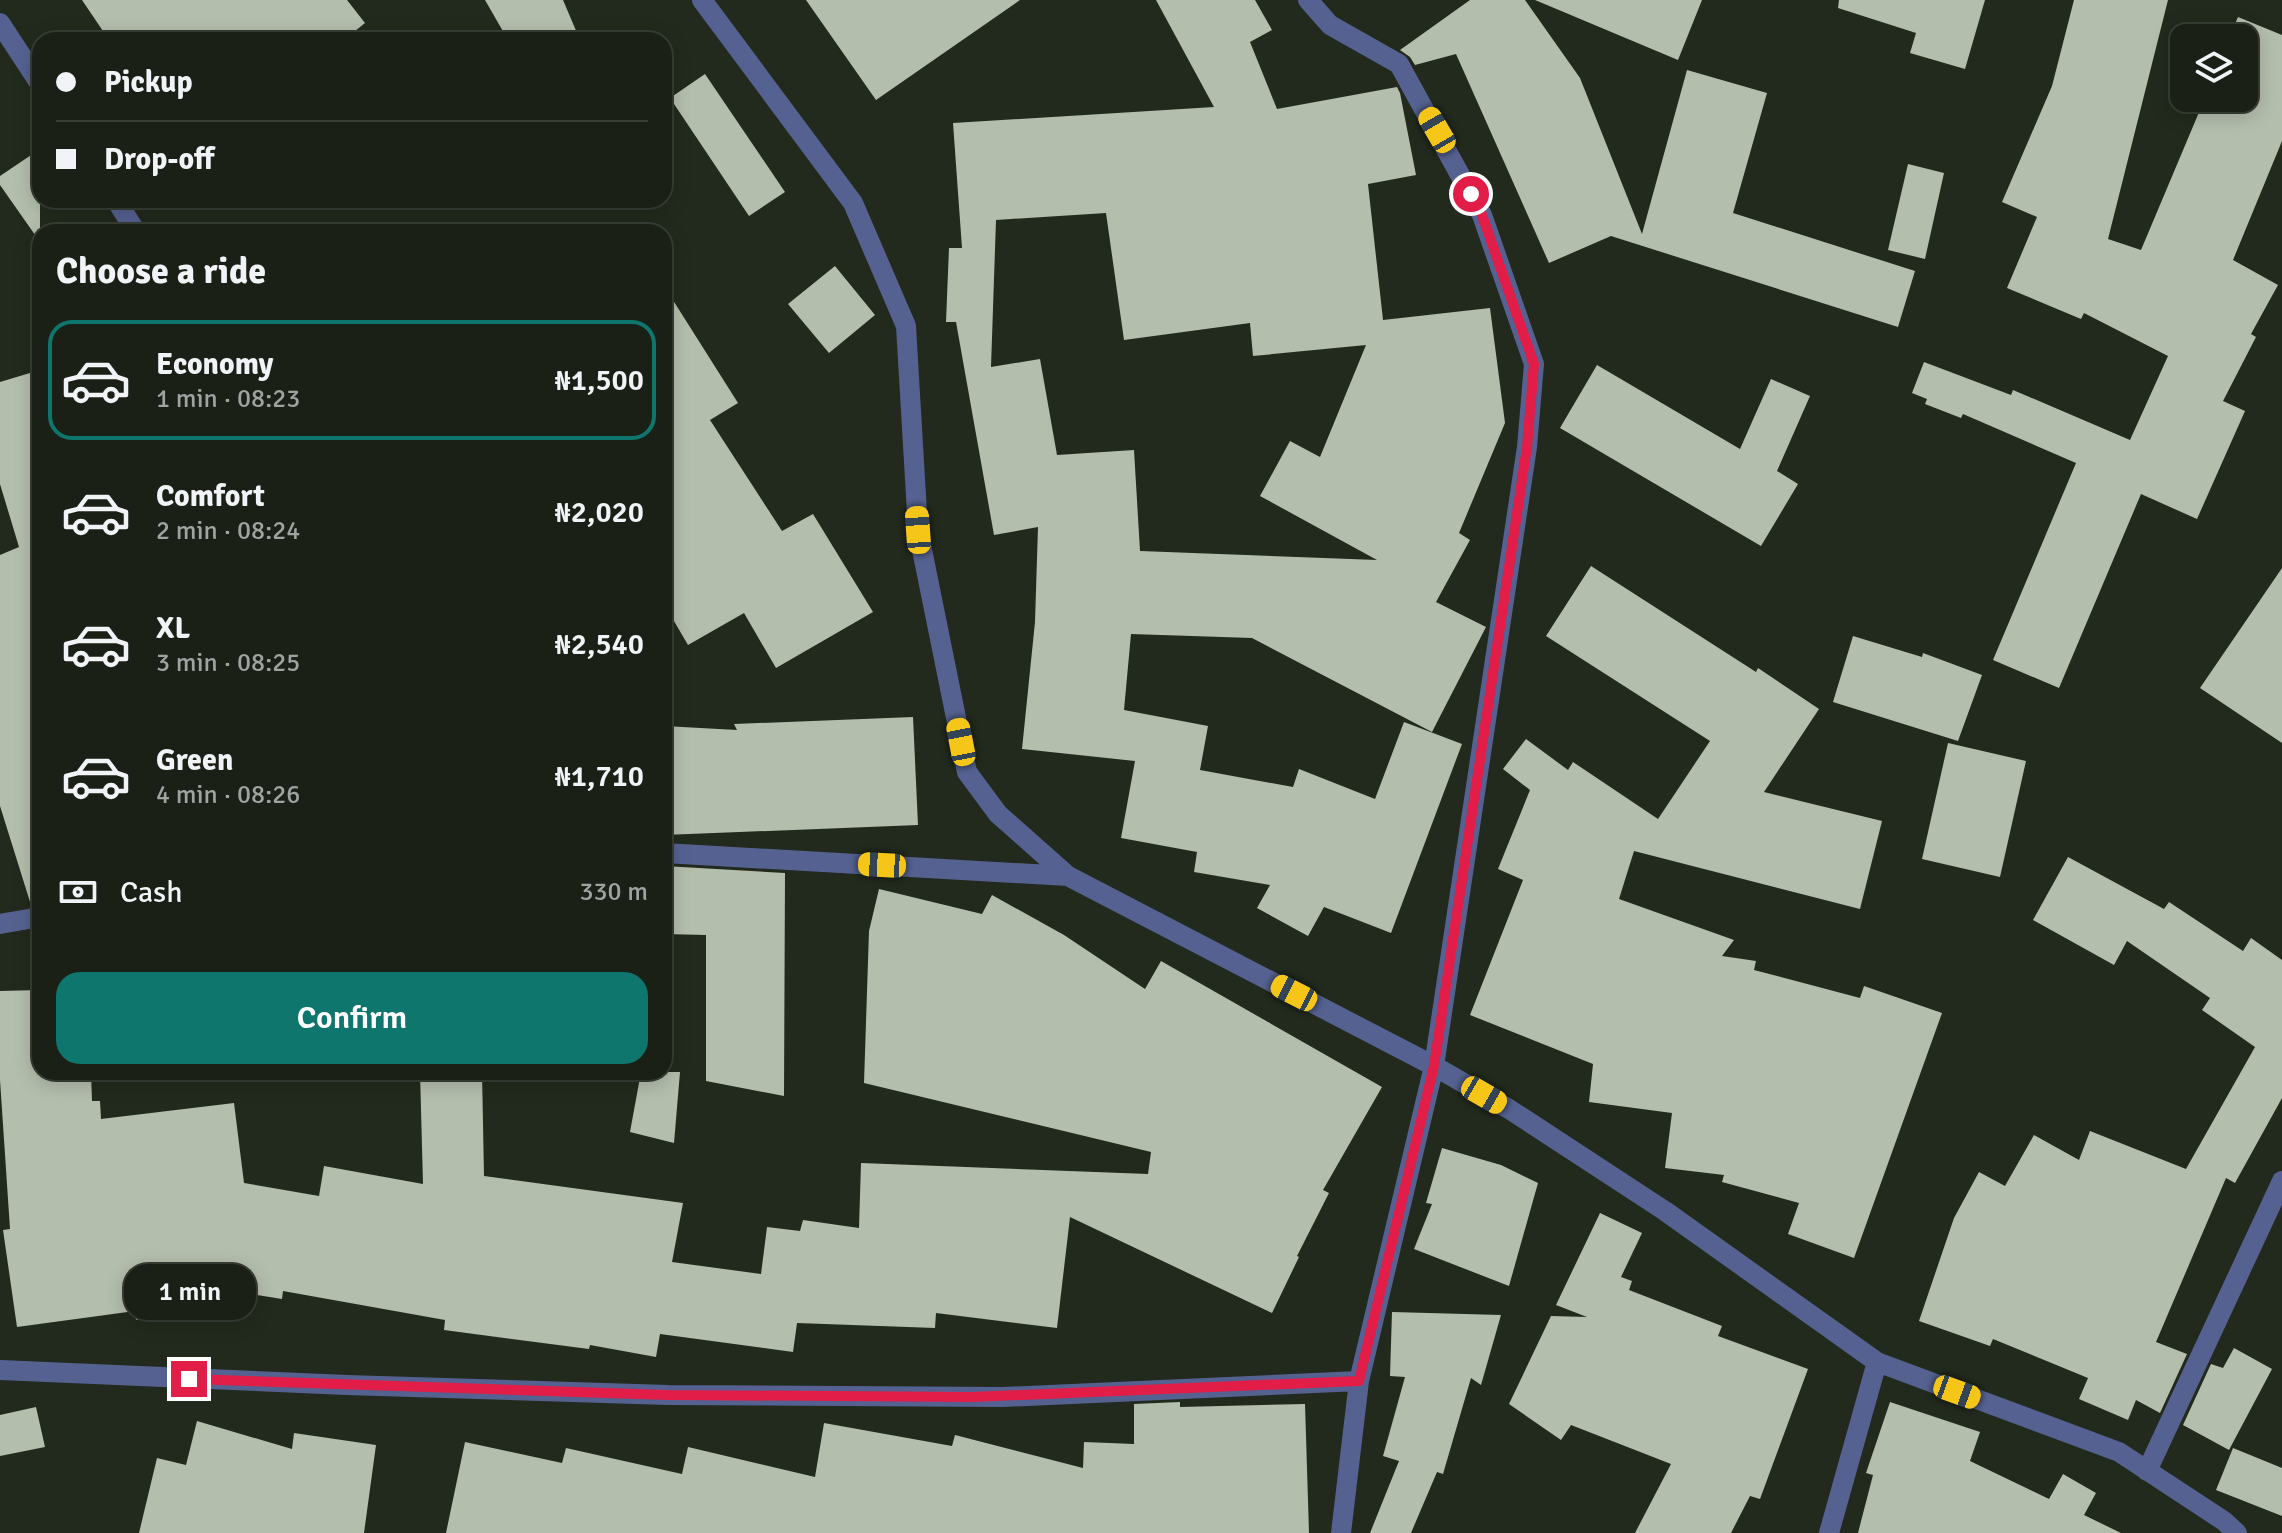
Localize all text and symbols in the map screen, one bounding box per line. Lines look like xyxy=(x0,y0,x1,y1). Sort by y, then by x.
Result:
map controls xyxy=(2170,24,2258,112)
button: layers xyxy=(2170,24,2258,112)
text: Pickup xyxy=(104,64,193,101)
car xyxy=(1415,103,1459,157)
text: Drop-off xyxy=(104,141,214,178)
route start xyxy=(1453,176,1489,212)
text: Choose a ride xyxy=(56,249,266,294)
icon: car xyxy=(60,344,132,416)
text: Economy xyxy=(156,346,273,383)
text: ₦1,500 xyxy=(555,362,644,399)
text: 1 min · 08:23 xyxy=(156,383,300,415)
icon: car xyxy=(60,476,132,548)
text: Comfort xyxy=(156,478,265,515)
text: ₦2,020 xyxy=(555,494,644,531)
car xyxy=(904,505,932,555)
text: 2 min · 08:24 xyxy=(156,515,300,547)
icon: car xyxy=(60,608,132,680)
text: XL xyxy=(156,610,190,647)
text: ₦2,540 xyxy=(555,626,644,663)
text: 3 min · 08:25 xyxy=(156,647,300,679)
car xyxy=(945,716,977,768)
icon: car xyxy=(60,740,132,812)
text: Green xyxy=(156,742,233,779)
text: ₦1,710 xyxy=(555,758,644,795)
text: 4 min · 08:26 xyxy=(156,779,300,811)
car xyxy=(857,852,907,878)
icon: cash xyxy=(56,870,100,914)
text: Cash xyxy=(120,874,183,911)
text: 330 m xyxy=(579,876,648,908)
car xyxy=(1267,971,1321,1015)
button: Confirm xyxy=(56,972,648,1064)
car xyxy=(1457,1073,1511,1117)
callout: 1 min xyxy=(123,1263,255,1319)
text: 1 min xyxy=(159,1276,221,1308)
route end xyxy=(171,1361,207,1397)
car xyxy=(1930,1373,1984,1411)

